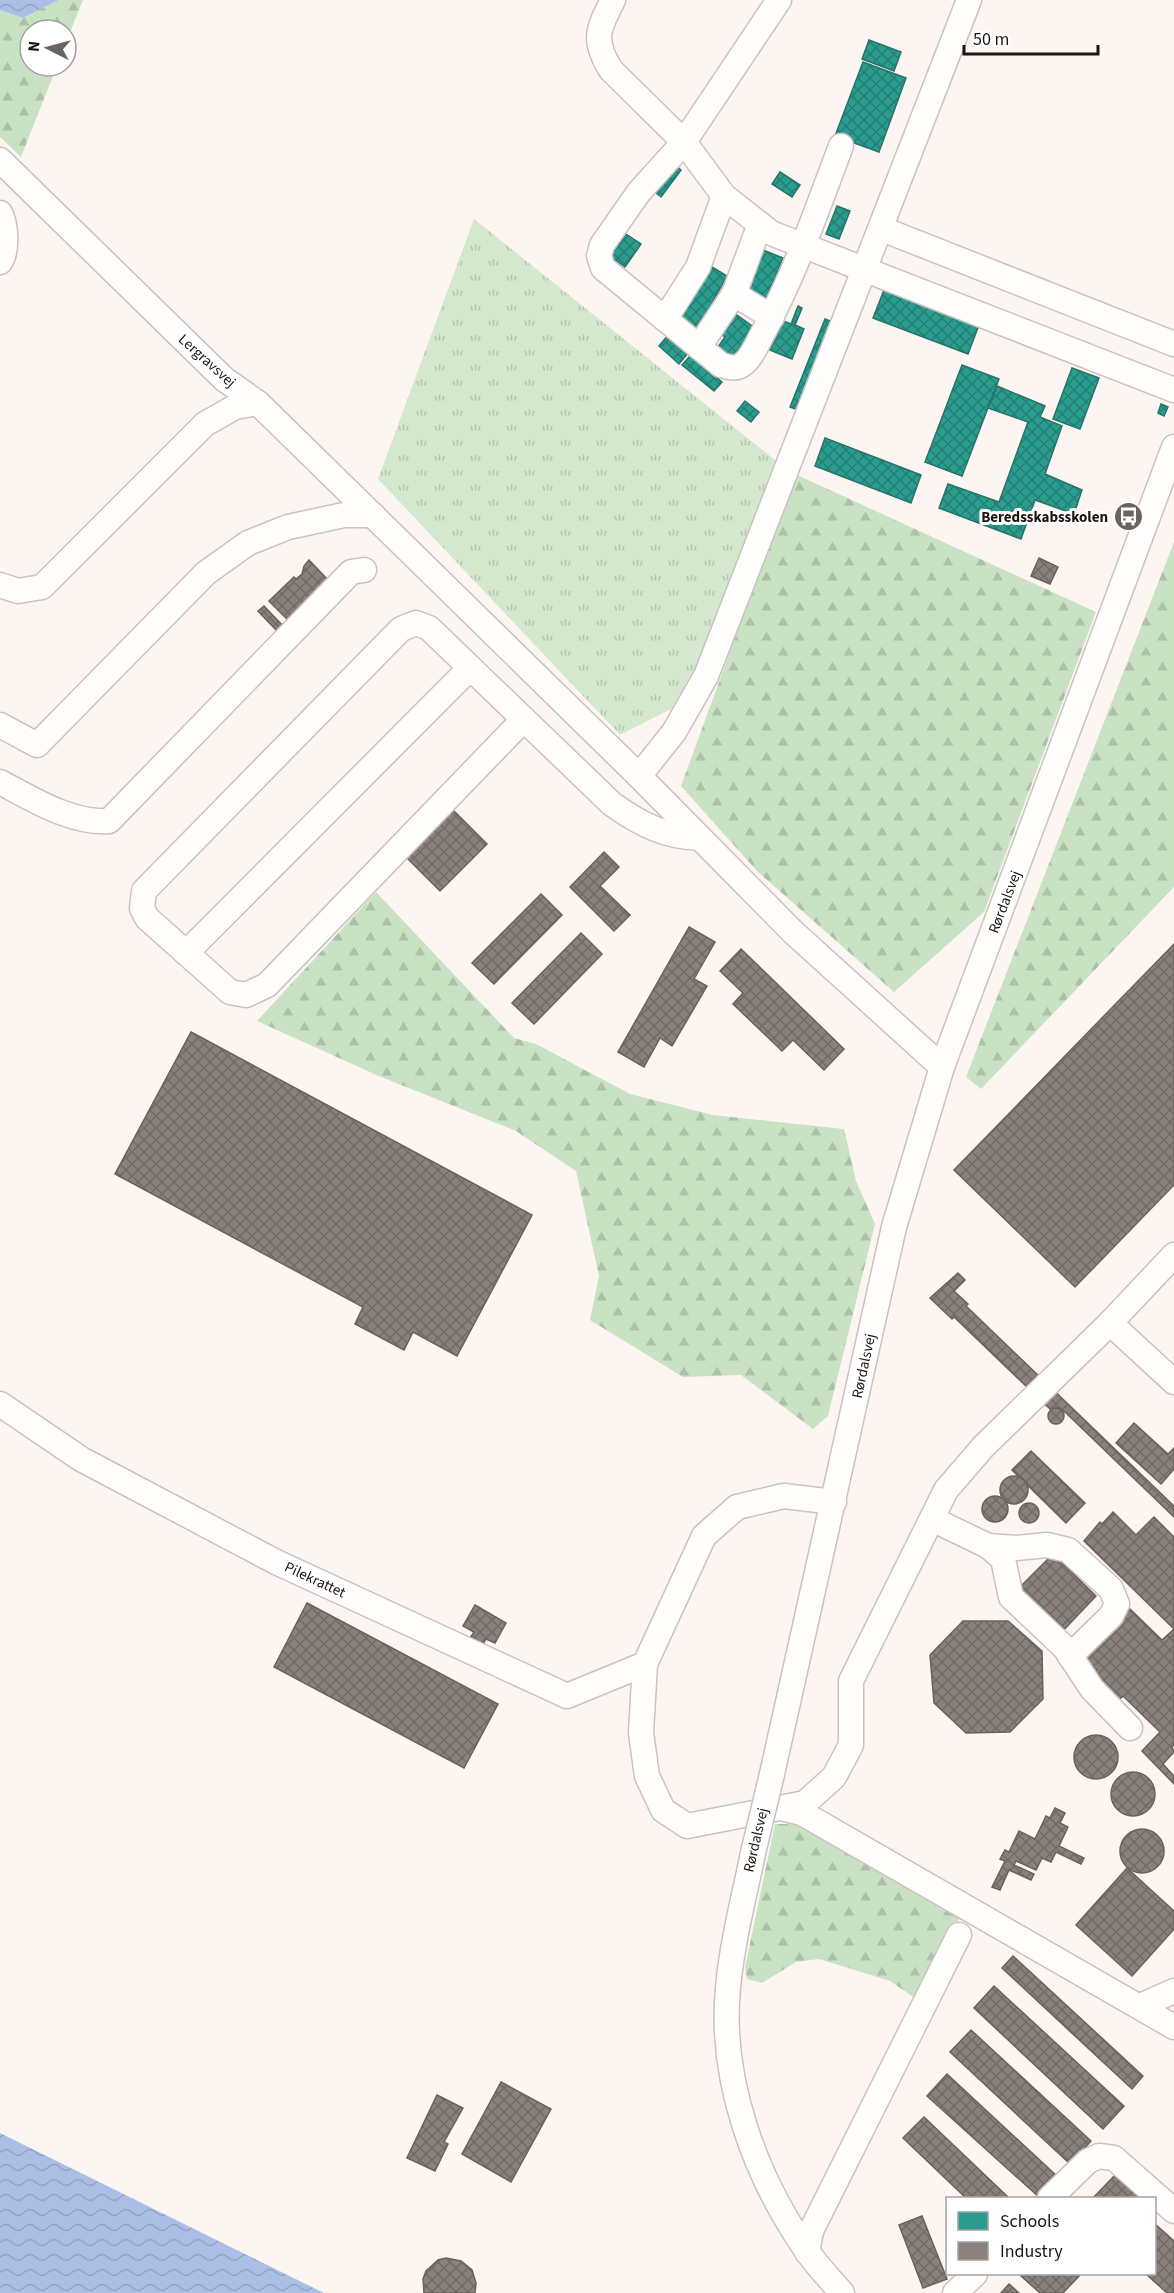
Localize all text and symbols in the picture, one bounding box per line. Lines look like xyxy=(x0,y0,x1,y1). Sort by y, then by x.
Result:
north arrow xyxy=(18,18,78,78)
scale bar xyxy=(964,18,1098,56)
text: 50 m xyxy=(973,27,1009,52)
text: N xyxy=(23,40,46,53)
street label: Lergravsvej xyxy=(174,329,240,393)
bus stop icon: Beredsskabsskolen xyxy=(1113,501,1145,533)
place label: Beredsskabsskolen xyxy=(981,507,1108,528)
street label: Rørdalsvej xyxy=(983,868,1027,936)
street label: Rørdalsvej xyxy=(847,1332,881,1400)
street label: Pilekrattet xyxy=(281,1557,349,1603)
street label: Rørdalsvej xyxy=(738,1806,774,1874)
legend xyxy=(946,2197,1156,2275)
text: Schools xyxy=(1000,2209,1059,2234)
text: Industry xyxy=(1000,2239,1063,2264)

